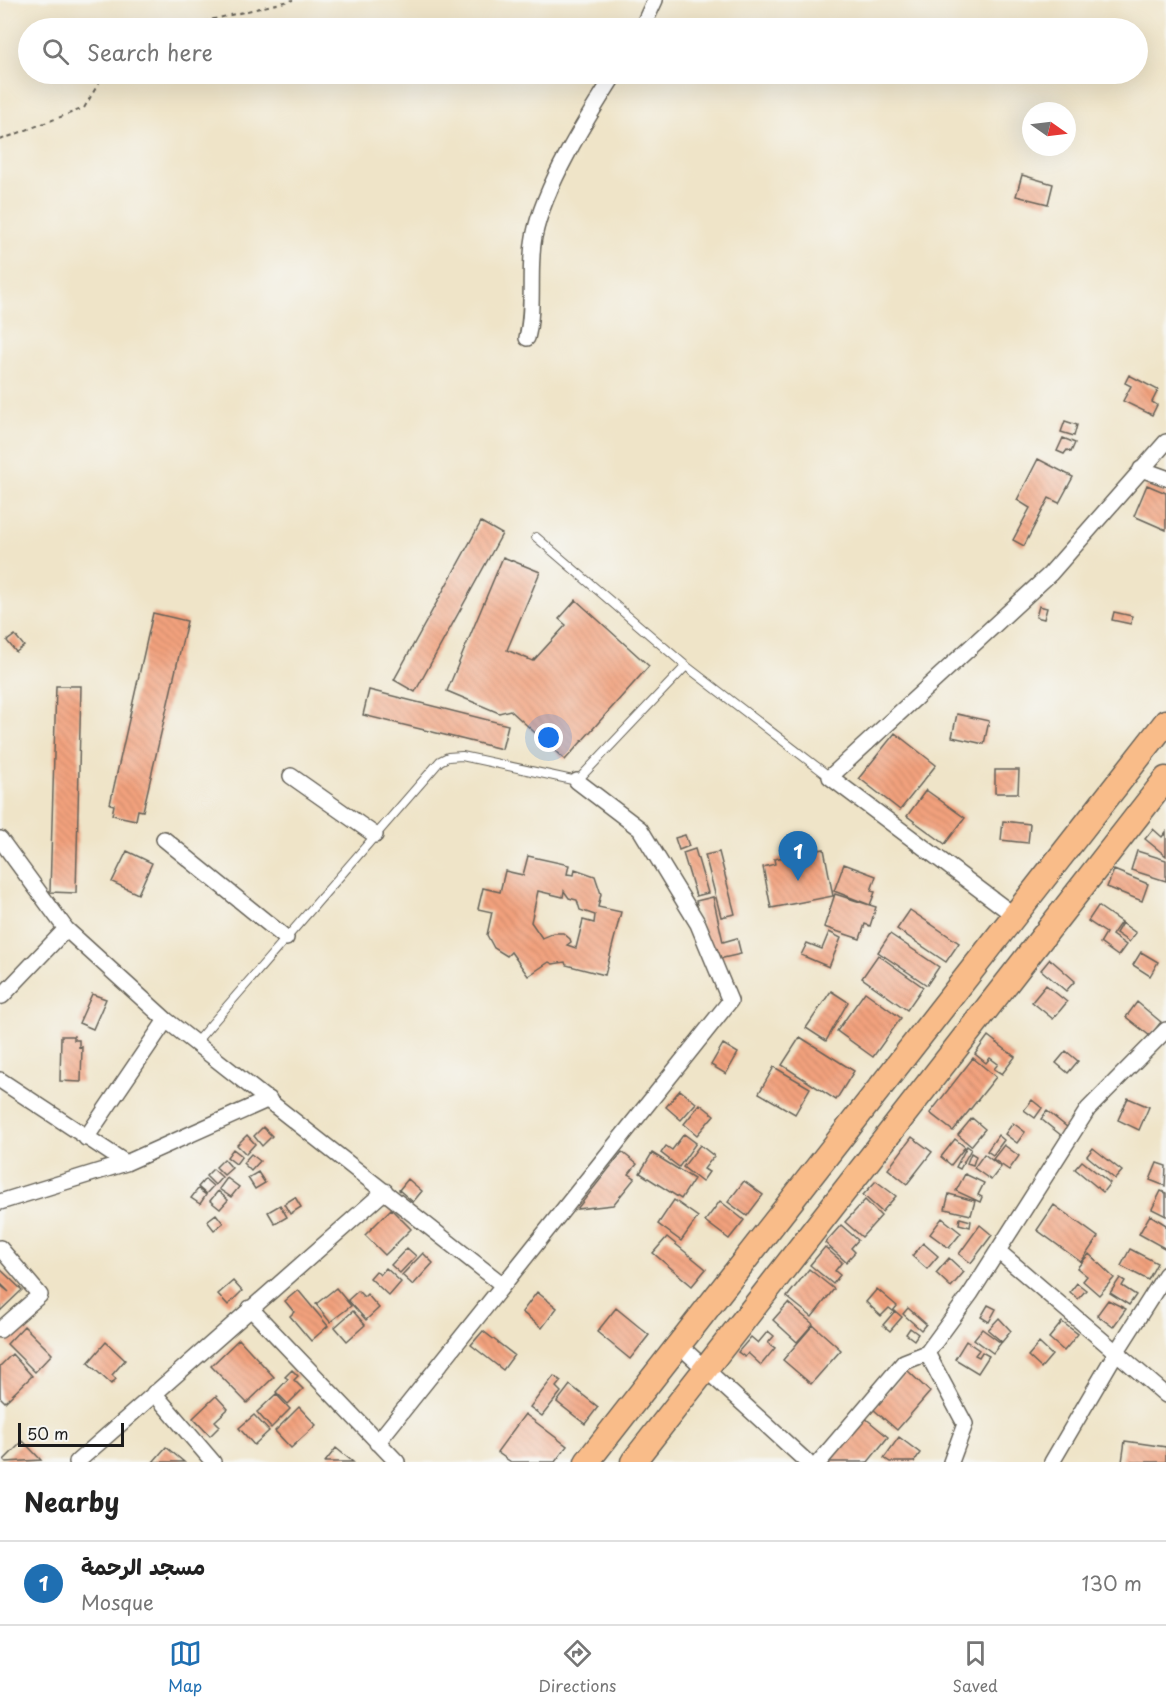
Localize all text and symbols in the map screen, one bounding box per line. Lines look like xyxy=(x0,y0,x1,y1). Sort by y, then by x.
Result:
search box xyxy=(18,18,1148,84)
icon: search xyxy=(39,35,72,68)
text: Search here xyxy=(87,35,213,68)
north arrow xyxy=(1022,102,1076,156)
your location xyxy=(534,723,563,752)
pin: 1 xyxy=(778,832,818,881)
scale bar xyxy=(18,1420,124,1448)
text: 50 m xyxy=(27,1421,68,1445)
text: Nearby xyxy=(24,1482,119,1521)
text: مسجد الرحمة xyxy=(81,1549,205,1582)
text: 1 xyxy=(39,1568,48,1598)
text: 130 m xyxy=(1082,1568,1142,1598)
text: Mosque xyxy=(81,1587,154,1617)
tab: Map xyxy=(168,1637,202,1697)
tab: Directions xyxy=(538,1637,616,1697)
tab: Saved xyxy=(952,1637,998,1697)

